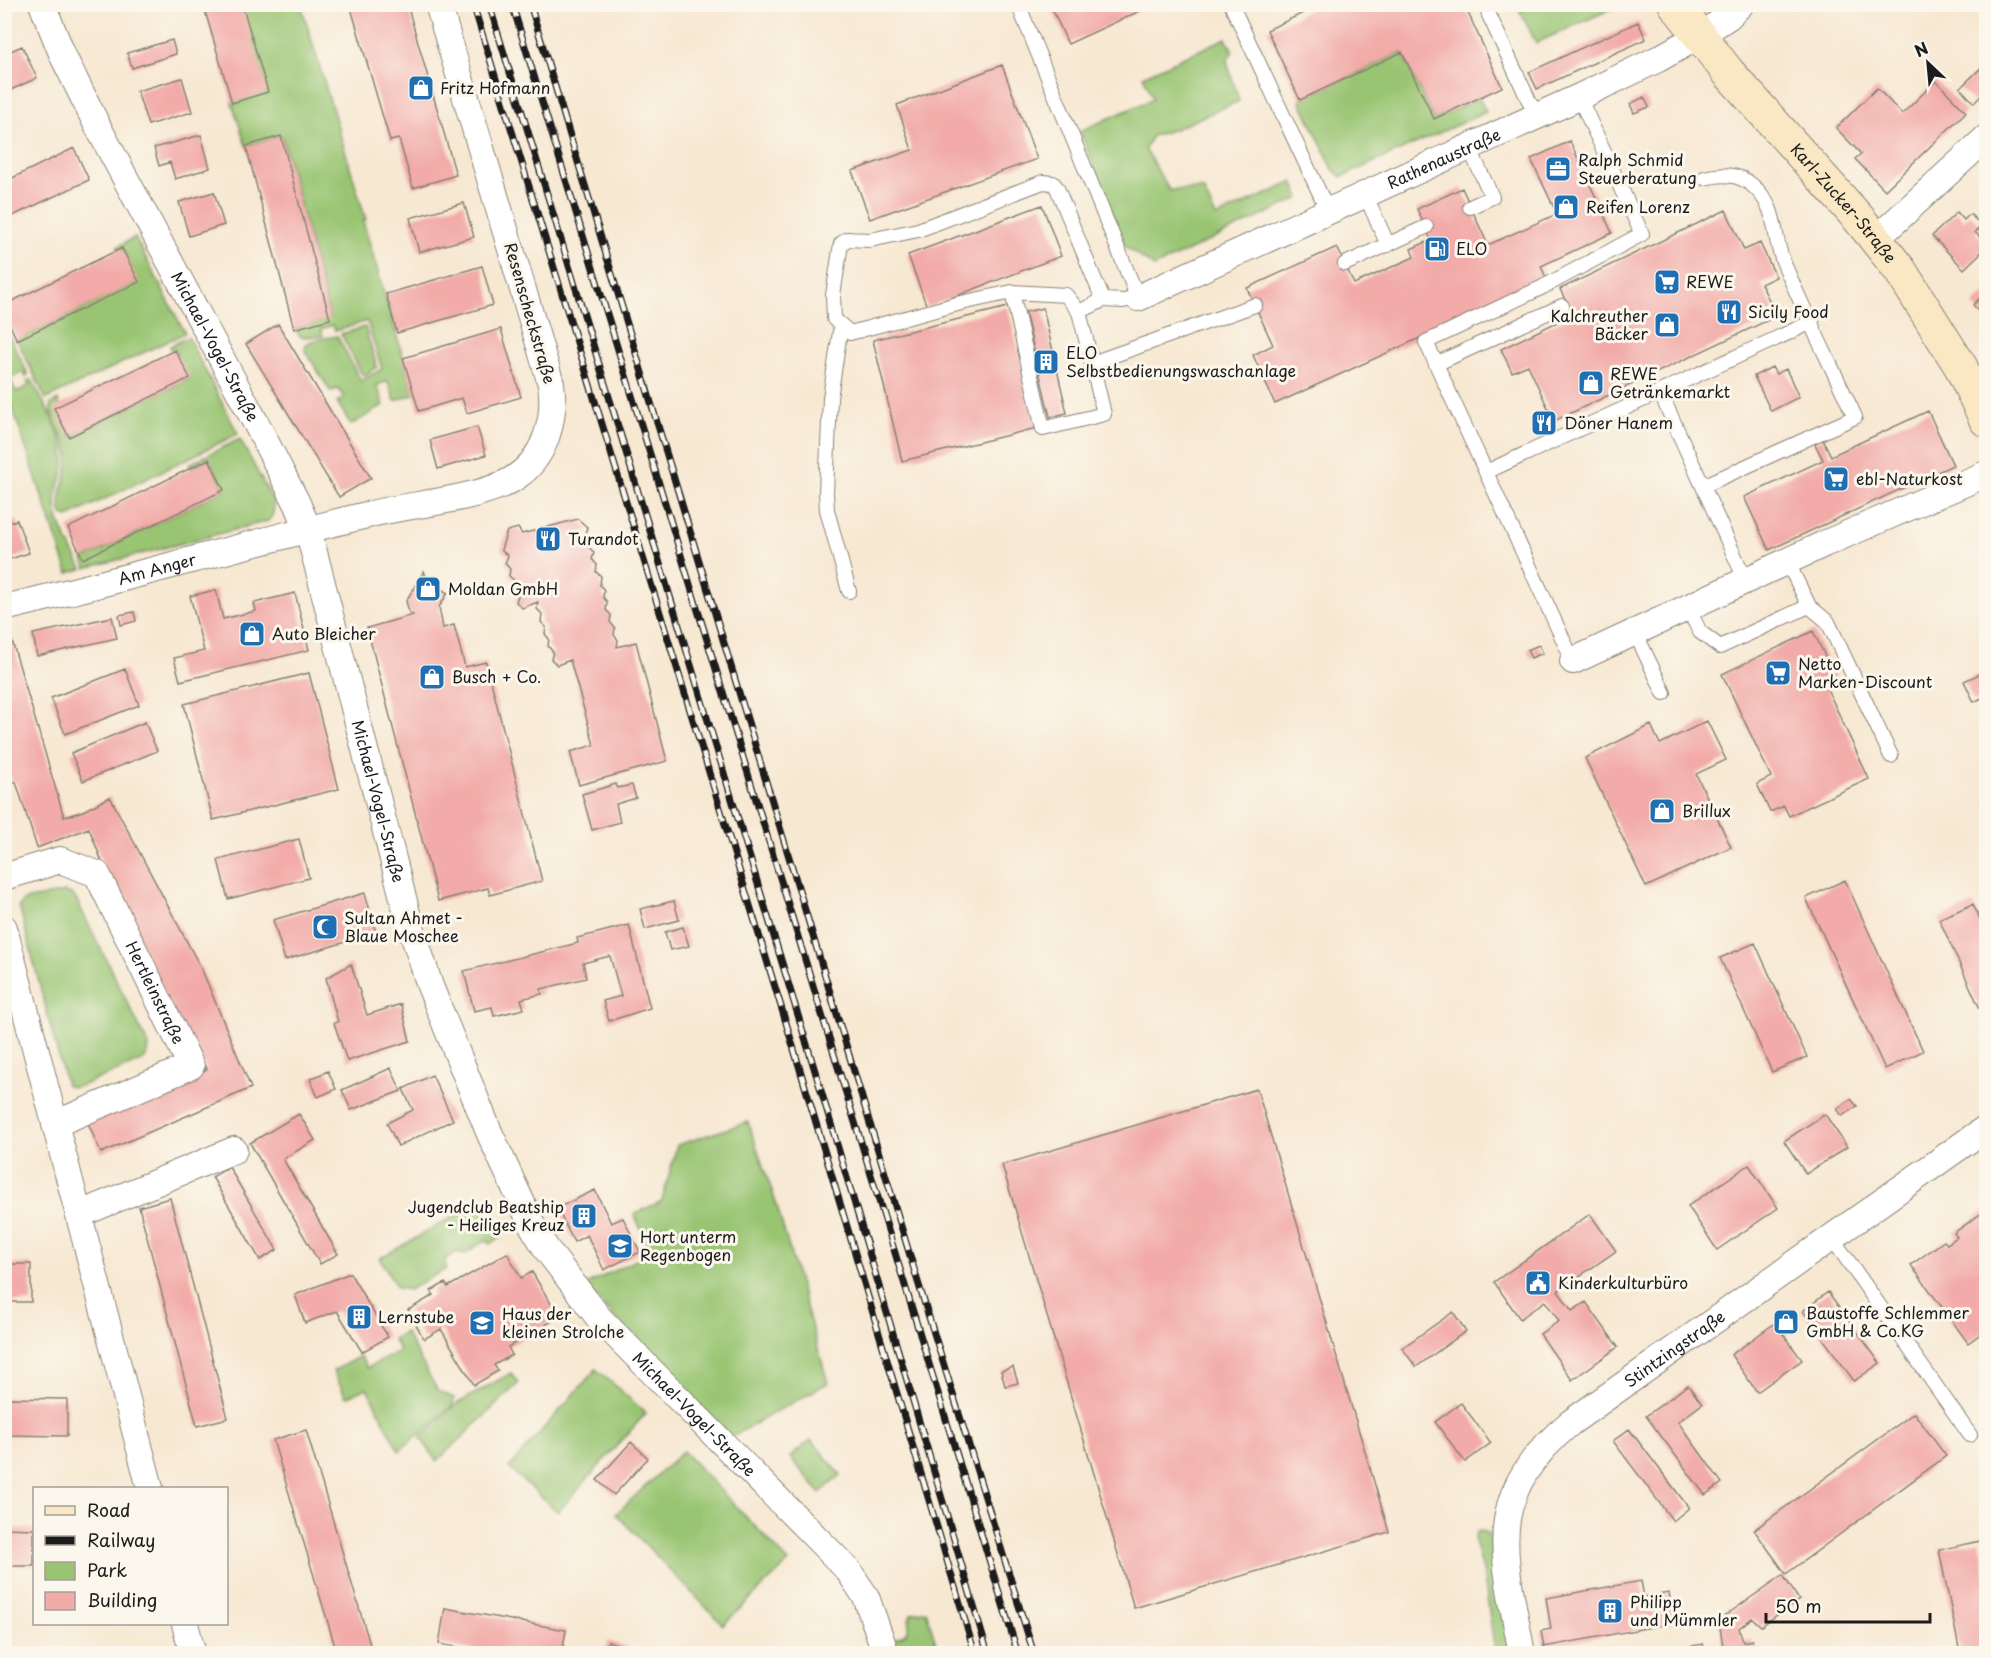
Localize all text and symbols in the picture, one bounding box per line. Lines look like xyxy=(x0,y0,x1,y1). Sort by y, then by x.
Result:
north arrow xyxy=(1898,33,1958,93)
text: N xyxy=(1910,35,1932,62)
shop icon: Fritz Hofmann xyxy=(406,73,436,103)
place label: Fritz Hofmann xyxy=(440,75,550,99)
street label: Rathenaustraße xyxy=(1383,121,1504,194)
street label: Karl-Zucker-Straße xyxy=(1786,137,1903,268)
place label: Ralph Schmid Steuerberatung xyxy=(1578,147,1697,189)
office icon: Ralph Schmid Steuerberatung xyxy=(1543,154,1573,184)
shop icon: Reifen Lorenz xyxy=(1551,192,1581,222)
place label: Reifen Lorenz xyxy=(1586,194,1690,218)
fuel station icon: ELO xyxy=(1422,234,1452,264)
place label: ELO xyxy=(1456,236,1487,260)
street label: Resenscheckstraße xyxy=(499,239,563,386)
street label: Michael-Vogel-Straße xyxy=(166,267,266,425)
supermarket icon: REWE xyxy=(1652,267,1682,297)
place label: REWE xyxy=(1686,269,1734,293)
restaurant icon: Sicily Food xyxy=(1714,297,1744,327)
place label: Sicily Food xyxy=(1748,299,1829,323)
place label: Kalchreuther Bäcker xyxy=(1551,303,1649,345)
shop icon: Kalchreuther Bäcker xyxy=(1652,310,1682,340)
place label: ELO Selbstbedienungswaschanlage xyxy=(1066,340,1296,382)
building icon: ELO Selbstbedienungswaschanlage xyxy=(1031,347,1061,377)
place label: REWE Getränkemarkt xyxy=(1610,361,1730,403)
shop icon: REWE Getränkemarkt xyxy=(1576,368,1606,398)
restaurant icon: Döner Hanem xyxy=(1529,408,1559,438)
place label: Döner Hanem xyxy=(1564,410,1673,434)
supermarket icon: ebl-Naturkost xyxy=(1821,464,1851,494)
place label: ebl-Naturkost xyxy=(1856,466,1963,490)
restaurant icon: Turandot xyxy=(533,524,563,554)
place label: Turandot xyxy=(568,526,639,550)
street label: Am Anger xyxy=(115,546,199,590)
shop icon: Moldan GmbH xyxy=(413,574,443,604)
place label: Moldan GmbH xyxy=(448,576,558,600)
shop icon: Auto Bleicher xyxy=(237,619,267,649)
place label: Auto Bleicher xyxy=(272,621,376,645)
place label: Netto Marken-Discount xyxy=(1798,651,1933,693)
supermarket icon: Netto Marken-Discount xyxy=(1763,658,1793,688)
shop icon: Busch + Co. xyxy=(417,662,447,692)
place label: Busch + Co. xyxy=(452,664,541,688)
street label: Michael-Vogel-Straße xyxy=(347,717,412,885)
shop icon: Brillux xyxy=(1647,796,1677,826)
place label: Brillux xyxy=(1682,798,1731,822)
place label: Sultan Ahmet - Blaue Moschee xyxy=(344,905,463,947)
mosque icon: Sultan Ahmet - Blaue Moschee xyxy=(310,912,340,942)
street label: Hertleinstraße xyxy=(121,937,191,1047)
place label: Jugendclub Beatship - Heiliges Kreuz xyxy=(408,1194,564,1236)
building icon: Jugendclub Beatship - Heiliges Kreuz xyxy=(569,1201,599,1231)
place label: Hort unterm Regenbogen xyxy=(640,1224,736,1266)
school or university icon: Hort unterm Regenbogen xyxy=(605,1231,635,1261)
public building icon: Kinderkulturbüro xyxy=(1523,1268,1553,1298)
place label: Kinderkulturbüro xyxy=(1558,1270,1688,1294)
place label: Baustoffe Schlemmer GmbH & Co.KG xyxy=(1806,1300,1969,1342)
place label: Haus der kleinen Strolche xyxy=(502,1301,624,1343)
building icon: Lernstube xyxy=(344,1302,374,1332)
place label: Lernstube xyxy=(378,1304,455,1328)
street label: Stintzingstraße xyxy=(1619,1304,1729,1392)
shop icon: Baustoffe Schlemmer GmbH & Co.KG xyxy=(1771,1307,1801,1337)
school or university icon: Haus der kleinen Strolche xyxy=(467,1308,497,1338)
street label: Michael-Vogel-Straße xyxy=(628,1346,762,1481)
legend xyxy=(33,1487,228,1625)
text: Road xyxy=(87,1496,131,1523)
text: Railway xyxy=(87,1526,155,1553)
text: Park xyxy=(87,1556,127,1583)
text: Building xyxy=(87,1586,157,1613)
scale bar xyxy=(1766,1586,1930,1624)
place label: Philipp und Mümmler xyxy=(1630,1589,1738,1631)
text: 50 m xyxy=(1775,1592,1822,1619)
building icon: Philipp und Mümmler xyxy=(1595,1596,1625,1626)

